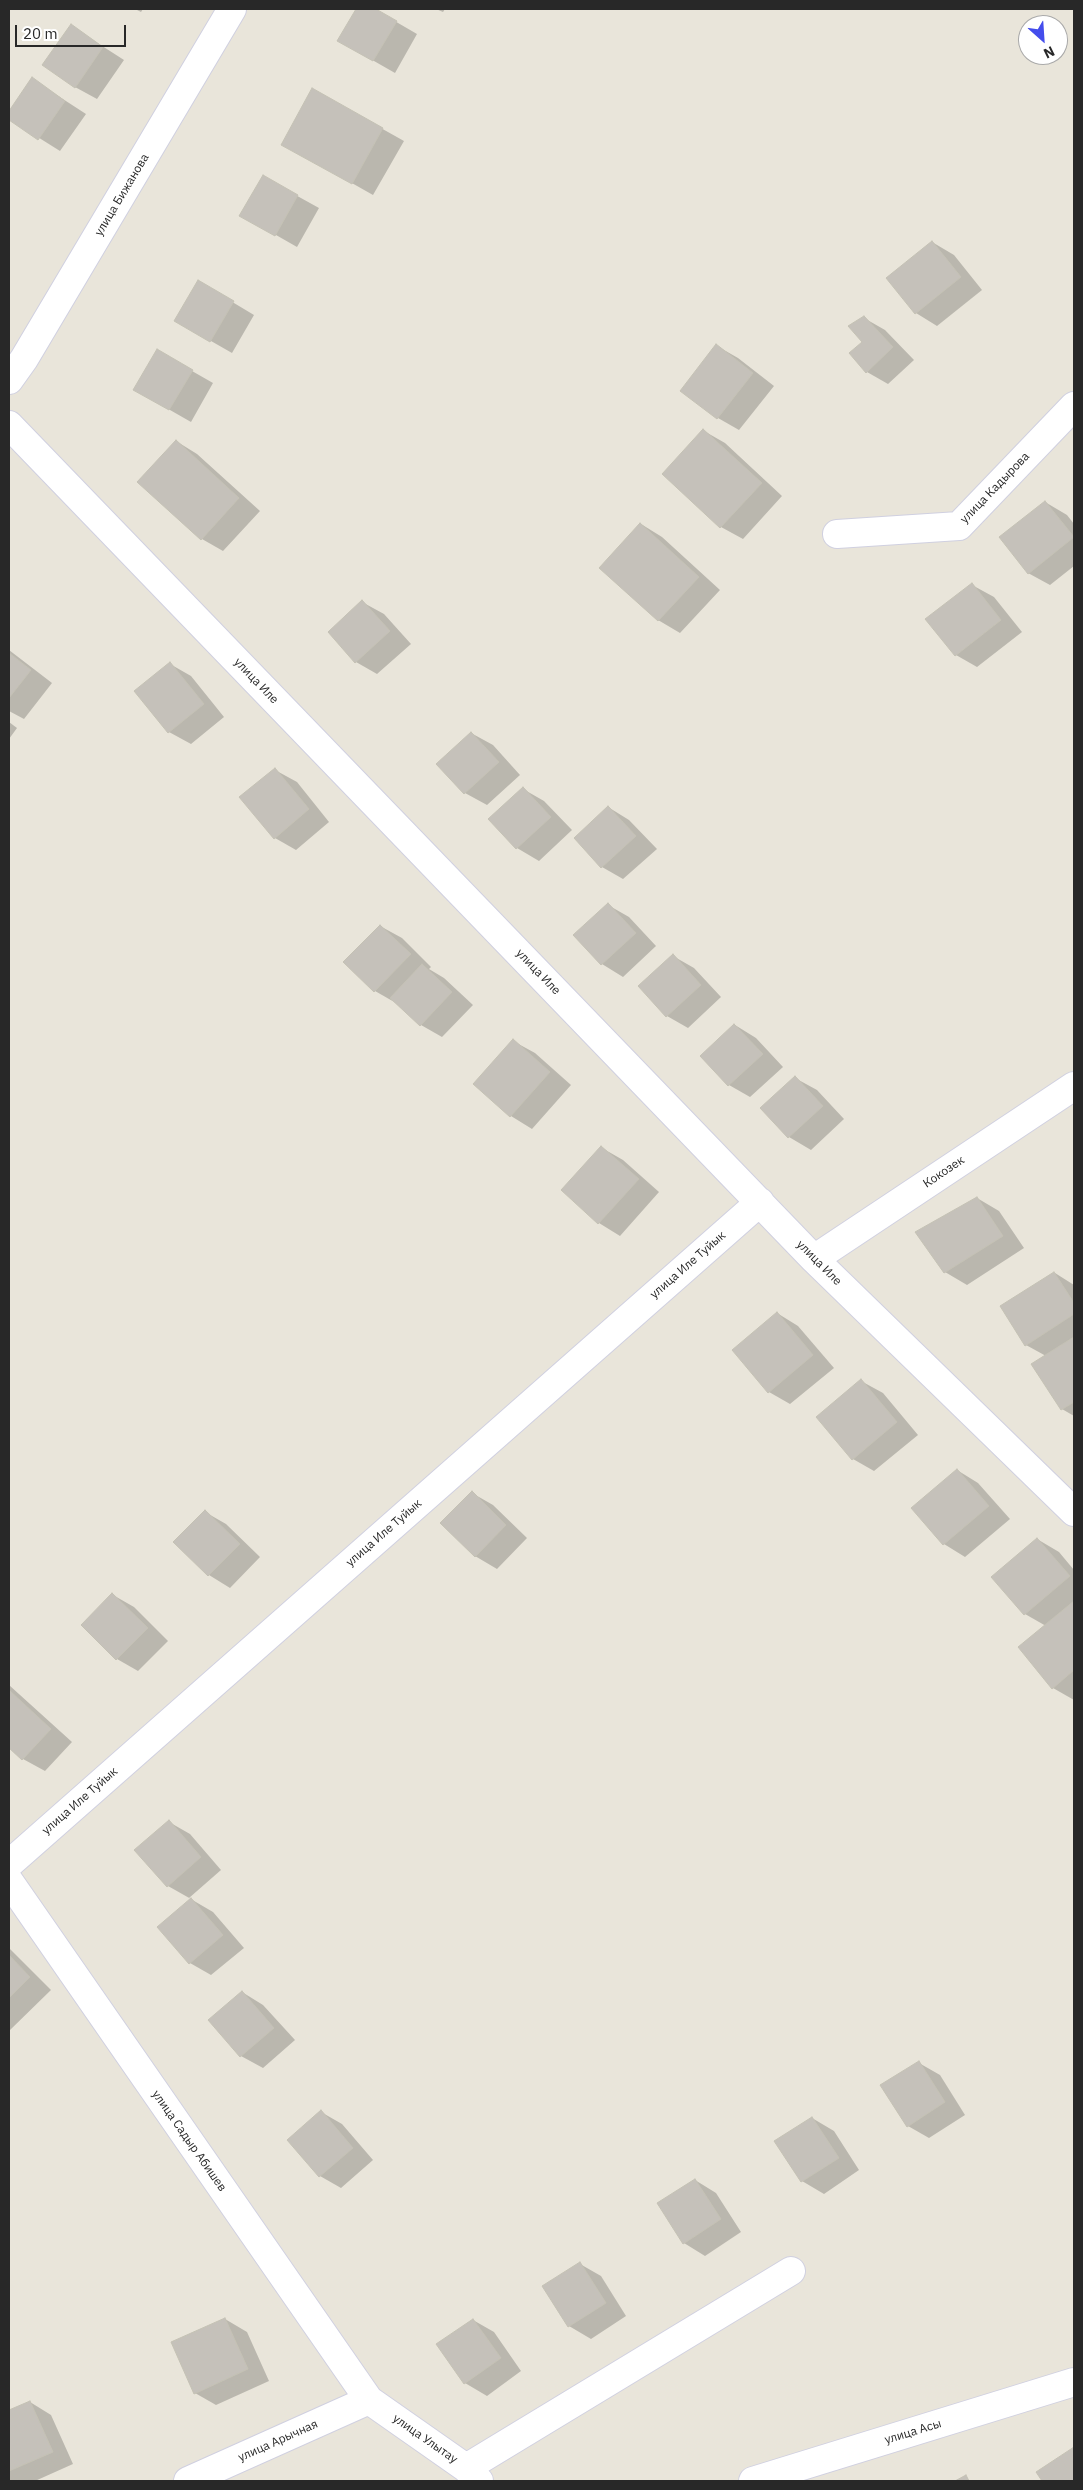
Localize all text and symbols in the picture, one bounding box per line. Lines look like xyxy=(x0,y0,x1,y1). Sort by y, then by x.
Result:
scale bar xyxy=(18,15,129,47)
north arrow xyxy=(1018,15,1068,65)
text: 20 m xyxy=(23,24,58,43)
text: N xyxy=(1041,42,1058,63)
street label: улица Бижанова xyxy=(92,151,152,239)
street label: улица Кадырова xyxy=(957,449,1033,527)
street label: улица Иле xyxy=(231,655,281,707)
street label: улица Иле xyxy=(513,946,563,998)
street label: Кокозек xyxy=(921,1153,967,1191)
street label: улица Иле Туйык xyxy=(647,1228,729,1302)
street label: улица Иле xyxy=(793,1237,845,1289)
street label: улица Иле Туйык xyxy=(343,1496,425,1570)
street label: улица Иле Туйык xyxy=(39,1764,121,1838)
street label: улица Садыр Абишев xyxy=(149,2088,229,2194)
street label: улица Улытау xyxy=(390,2411,460,2467)
street label: улица Арычная xyxy=(236,2417,320,2465)
street label: улица Асы xyxy=(883,2417,943,2447)

